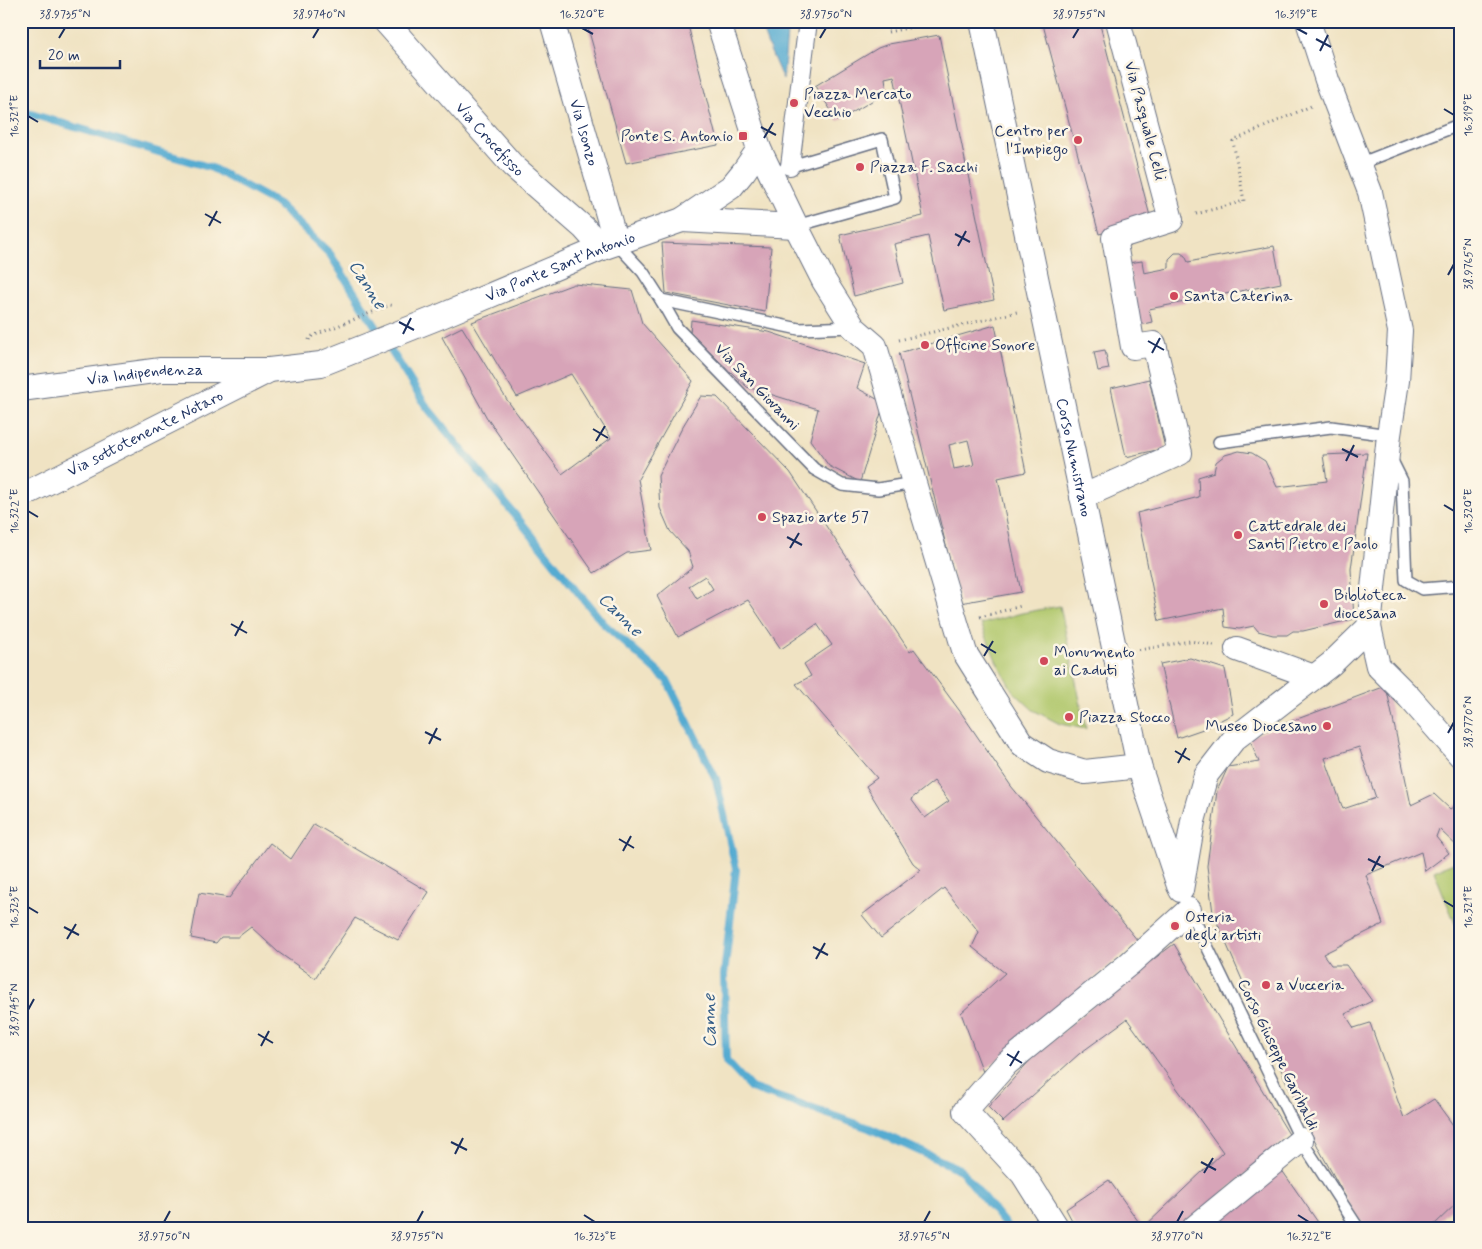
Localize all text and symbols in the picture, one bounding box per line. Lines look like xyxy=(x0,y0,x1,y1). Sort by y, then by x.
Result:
text: 38.9735°N xyxy=(40,7,90,23)
text: 38.9740°N xyxy=(293,7,345,23)
text: 16.320°E xyxy=(560,7,604,23)
text: 38.9750°N xyxy=(800,7,852,23)
text: 38.9755°N xyxy=(1053,7,1105,23)
text: 16.319°E xyxy=(1275,7,1317,23)
scale bar xyxy=(40,38,120,70)
text: 20 m xyxy=(48,46,80,66)
street label: Via Pasquale Celli xyxy=(1119,59,1171,183)
place label: Piazza Mercato Vecchio xyxy=(804,84,912,123)
text: 16.319°E xyxy=(1461,94,1477,136)
text: 16.321°E xyxy=(7,95,23,137)
street label: Via Crocefisso xyxy=(451,97,529,182)
street label: Via Isonzo xyxy=(565,97,604,168)
marker: Piazza Mercato Vecchio xyxy=(788,97,800,109)
place label: Centro per l'Impiego xyxy=(994,121,1068,161)
place label: Ponte S. Antonio xyxy=(621,126,733,147)
marker: Ponte S. Antonio xyxy=(737,130,749,142)
marker: Centro per l'Impiego xyxy=(1072,134,1084,146)
place label: Piazza F. Sacchi xyxy=(870,157,978,178)
marker: Piazza F. Sacchi xyxy=(854,161,866,173)
street label: Via Ponte Sant'Antonio xyxy=(482,227,638,307)
text: 38.9765°N xyxy=(1461,238,1477,290)
water label: Canne xyxy=(343,256,392,315)
place label: Santa Caterina xyxy=(1184,286,1293,307)
marker: Santa Caterina xyxy=(1168,290,1180,302)
place label: Officine Sonore xyxy=(935,335,1035,356)
street label: Via San Giovanni xyxy=(710,339,804,435)
marker: Officine Sonore xyxy=(919,339,931,351)
street label: Via Indipendenza xyxy=(86,360,203,390)
street label: Via sottotenente Notaro xyxy=(64,385,227,481)
street label: Corso Numistrano xyxy=(1051,396,1097,519)
text: 16.322°E xyxy=(7,489,23,533)
text: 16.320°E xyxy=(1461,489,1477,533)
place label: Spazio arte 57 xyxy=(772,507,869,528)
marker: Spazio arte 57 xyxy=(756,511,768,523)
place label: Cattedrale dei Santi Pietro e Paolo xyxy=(1248,516,1378,555)
marker: Cattedrale dei Santi Pietro e Paolo xyxy=(1232,529,1244,541)
place label: Biblioteca diocesana xyxy=(1334,585,1406,624)
water label: Canne xyxy=(592,587,648,643)
marker: Biblioteca diocesana xyxy=(1318,598,1330,610)
place label: Monumento ai Caduti xyxy=(1054,642,1135,681)
marker: Monumento ai Caduti xyxy=(1038,655,1050,667)
text: 38.9770°N xyxy=(1461,696,1477,748)
place label: Piazza Stocco xyxy=(1079,707,1170,728)
marker: Piazza Stocco xyxy=(1063,711,1075,723)
place label: Museo Diocesano xyxy=(1205,716,1317,737)
marker: Museo Diocesano xyxy=(1321,720,1333,732)
text: 16.323°E xyxy=(7,886,23,928)
text: 16.321°E xyxy=(1461,886,1477,928)
place label: Osteria degli artisti xyxy=(1185,907,1262,947)
marker: Osteria degli artisti xyxy=(1169,920,1181,932)
place label: a Vucceria xyxy=(1276,975,1345,996)
street label: Corso Giuseppe Garibaldi xyxy=(1232,976,1324,1135)
marker: a Vucceria xyxy=(1260,979,1272,991)
text: 38.9745°N xyxy=(7,983,23,1037)
water label: Canne xyxy=(698,993,722,1048)
text: 38.9750°N xyxy=(138,1229,190,1245)
text: 38.9755°N xyxy=(391,1229,443,1245)
text: 16.323°E xyxy=(574,1229,616,1245)
text: 38.9765°N xyxy=(898,1229,950,1245)
text: 38.9770°N xyxy=(1151,1229,1203,1245)
text: 16.322°E xyxy=(1287,1229,1331,1245)

